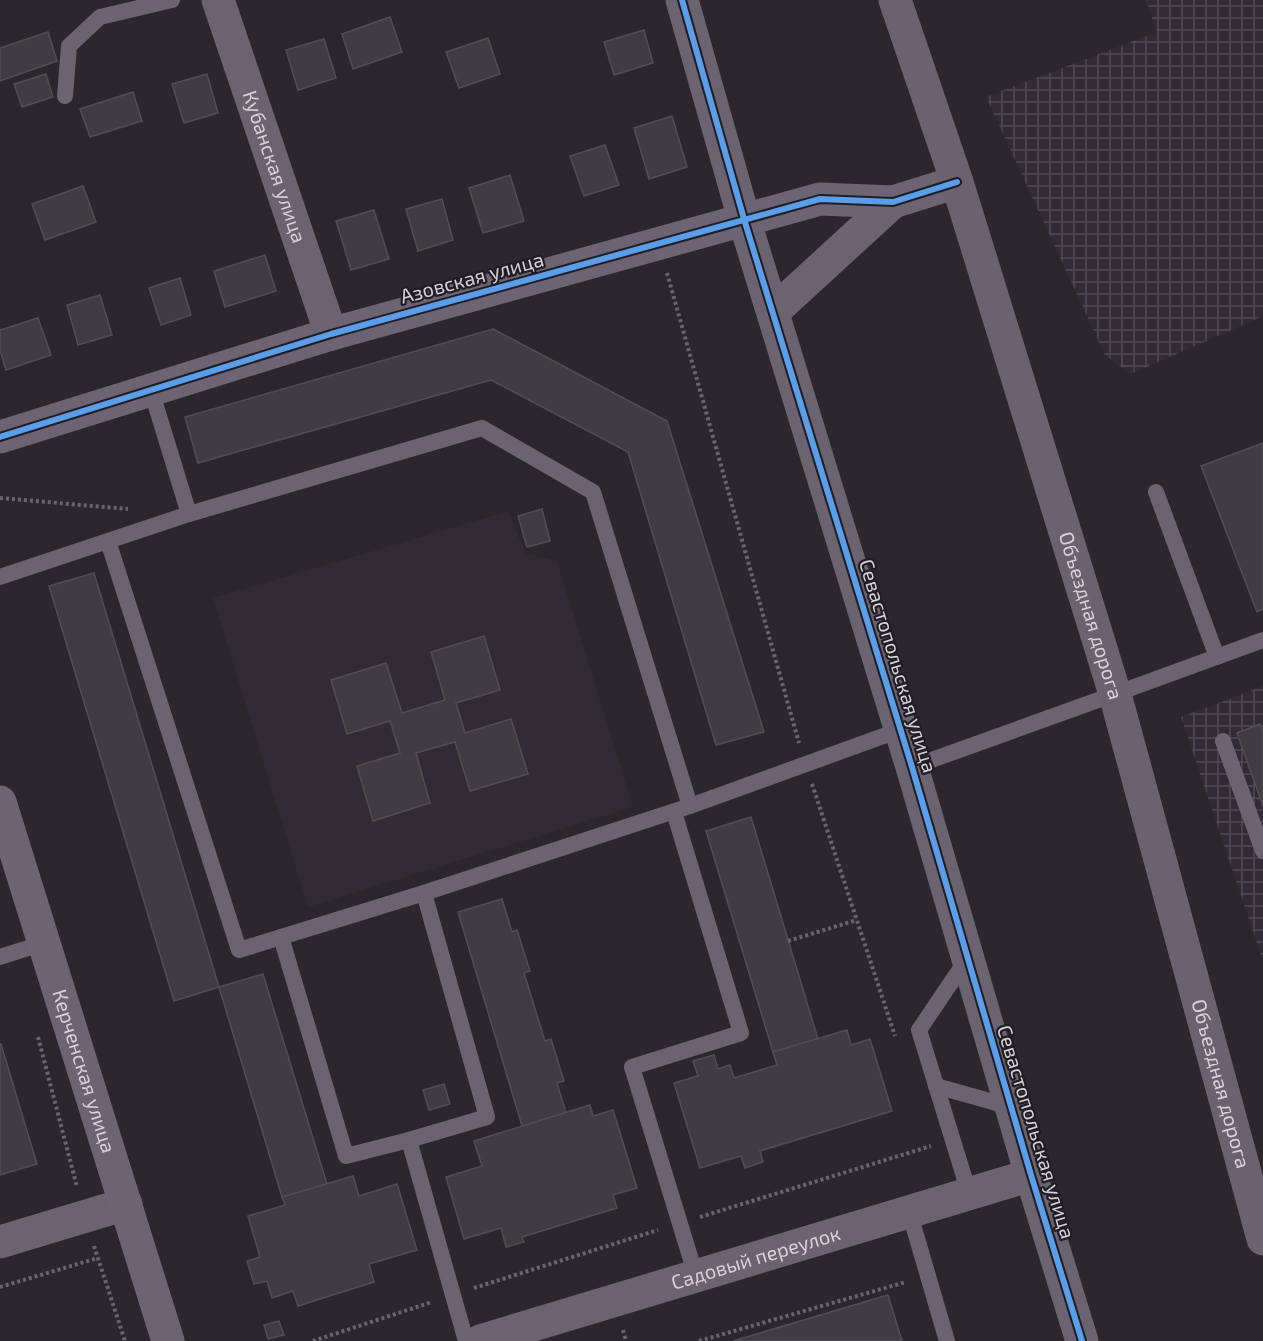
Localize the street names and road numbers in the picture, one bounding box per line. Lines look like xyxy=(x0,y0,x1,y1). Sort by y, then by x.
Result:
street label: Кубанская улица xyxy=(238,87,312,246)
street label: Азовская улица xyxy=(397,246,546,309)
street label: Объездная дорога xyxy=(1055,528,1129,702)
street label: Севастопольская улица xyxy=(854,556,943,776)
street label: Керченская улица xyxy=(48,986,122,1156)
street label: Объездная дорога xyxy=(1187,996,1256,1171)
street label: Севастопольская улица xyxy=(992,1022,1081,1242)
street label: Садовый переулок xyxy=(668,1220,843,1294)

